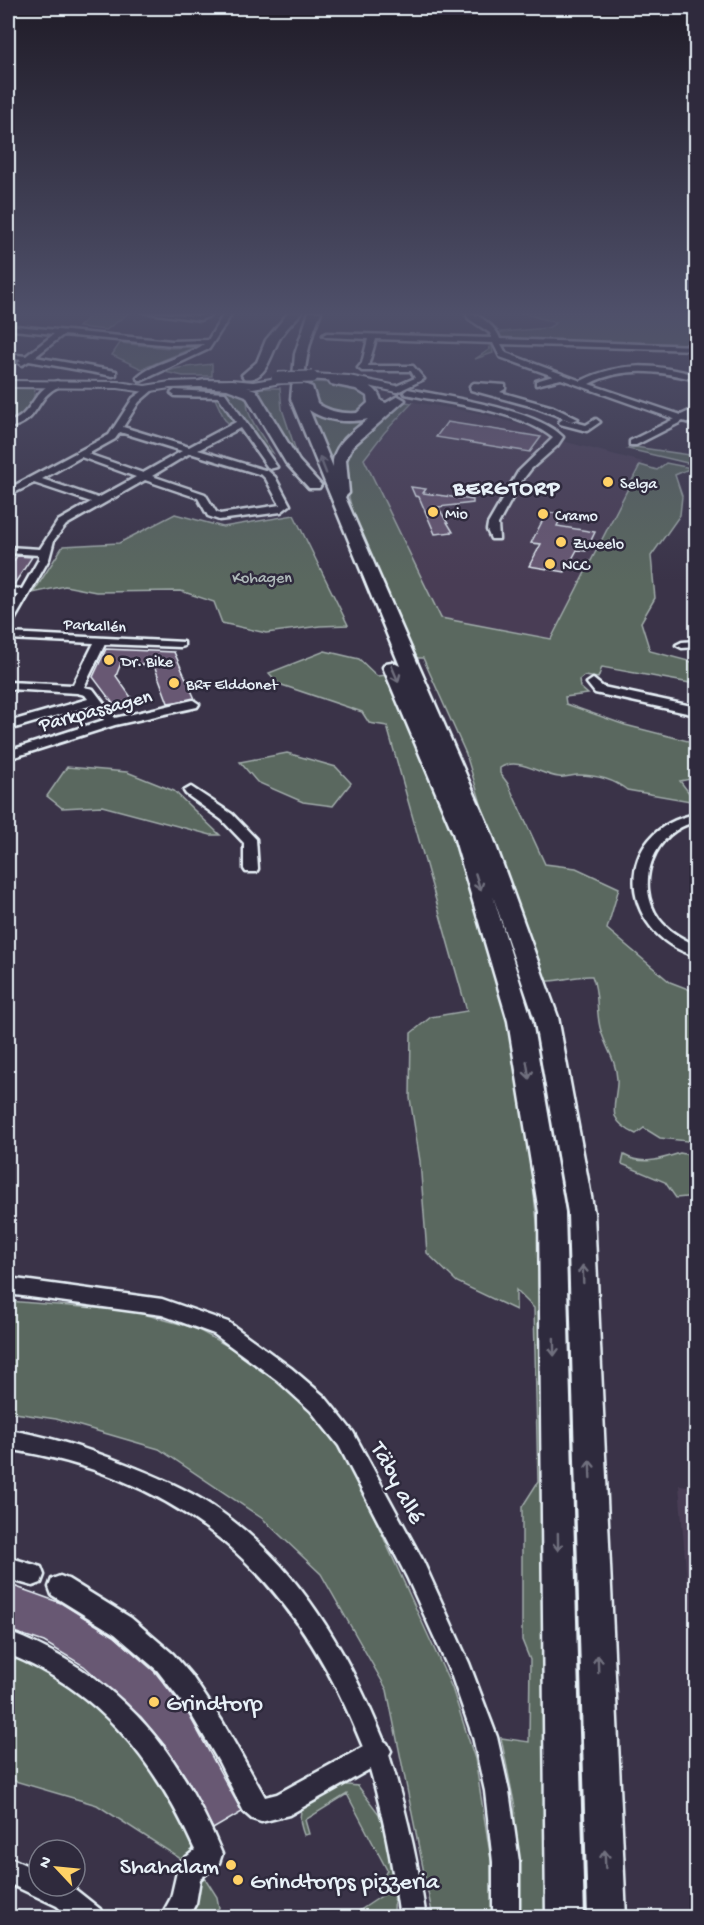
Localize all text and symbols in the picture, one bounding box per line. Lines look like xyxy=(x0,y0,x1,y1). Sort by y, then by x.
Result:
one-way arrow xyxy=(317,456,328,475)
marker: Selga xyxy=(601,475,615,489)
place label: Selga xyxy=(620,476,658,495)
district label: BERGTORP xyxy=(452,477,561,503)
marker: Mio xyxy=(426,505,440,519)
place label: Mio xyxy=(445,506,468,525)
marker: Cramo xyxy=(536,507,550,521)
place label: Cramo xyxy=(555,508,598,527)
marker: Zweelo xyxy=(554,535,568,549)
place label: Zweelo xyxy=(573,536,624,555)
marker: NCC xyxy=(543,557,557,571)
place label: NCC xyxy=(562,558,591,577)
park label: Kohagen xyxy=(232,570,292,589)
street label: Parkallén xyxy=(62,616,127,639)
marker: Dr. Bike xyxy=(102,653,116,667)
place label: Dr. Bike xyxy=(120,654,174,673)
one-way arrow xyxy=(390,664,401,683)
marker: BRF Elddonet xyxy=(167,676,181,690)
place label: BRF Elddonet xyxy=(185,677,279,696)
street label: Parkpassagen xyxy=(36,686,155,739)
one-way arrow xyxy=(473,872,484,891)
one-way arrow xyxy=(523,1060,534,1080)
one-way arrow xyxy=(578,1265,589,1285)
one-way arrow xyxy=(549,1337,560,1357)
street label: Täby allé xyxy=(361,1436,430,1530)
one-way arrow xyxy=(585,1460,596,1480)
one-way arrow xyxy=(552,1532,564,1552)
one-way arrow xyxy=(592,1655,603,1675)
place label: Grindtorp xyxy=(166,1691,263,1720)
marker: Grindtorp xyxy=(147,1695,161,1709)
north arrow xyxy=(27,1838,87,1898)
one-way arrow xyxy=(599,1850,610,1870)
text: N xyxy=(36,1854,58,1872)
place label: Shahalam xyxy=(120,1854,219,1883)
marker: Shahalam xyxy=(224,1858,238,1872)
place label: Grindtorps pizzeria xyxy=(250,1869,440,1898)
marker: Grindtorps pizzeria xyxy=(231,1873,245,1887)

